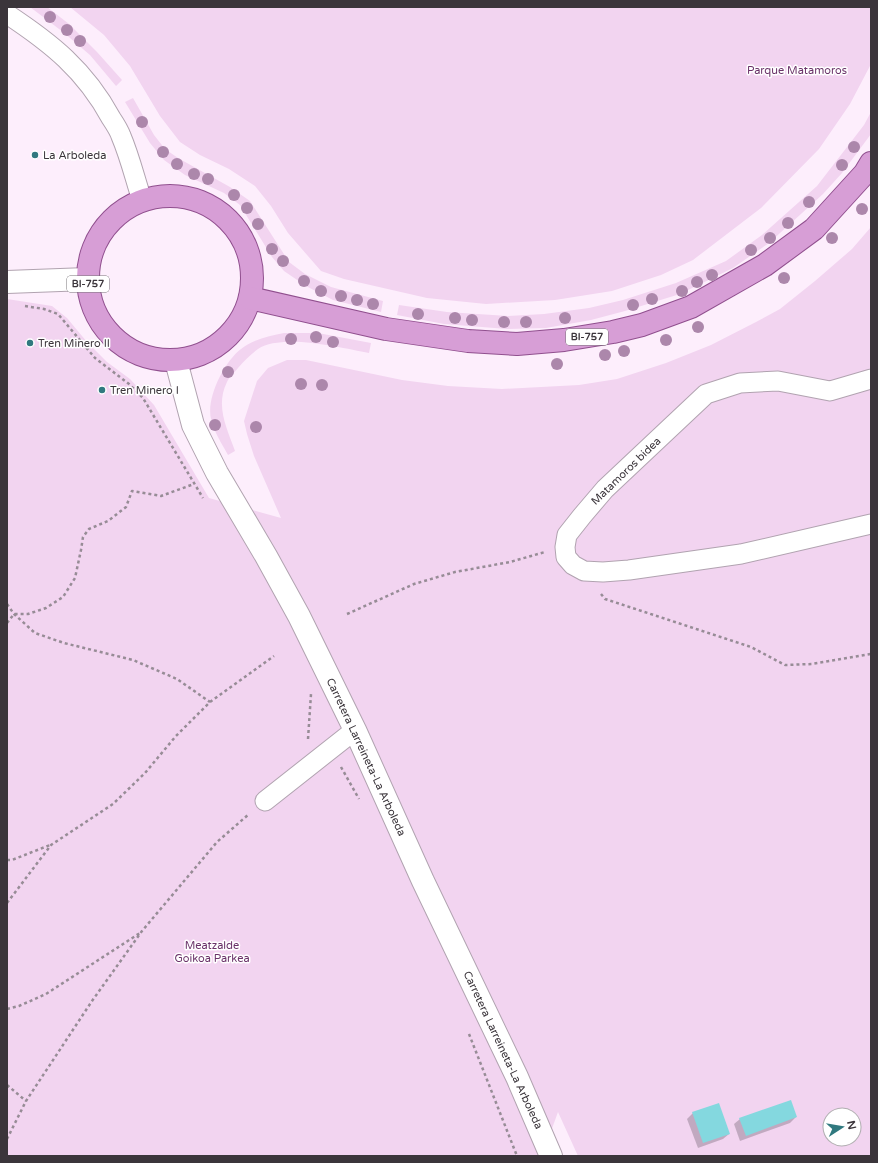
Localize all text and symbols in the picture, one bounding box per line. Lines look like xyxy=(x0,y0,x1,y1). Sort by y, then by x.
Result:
park label: Parque Matamoros xyxy=(747,64,847,77)
place label: La Arboleda xyxy=(43,149,106,162)
marker: La Arboleda xyxy=(30,150,40,160)
road number: BI-757 xyxy=(67,276,109,292)
road number: BI-757 xyxy=(566,329,608,345)
place label: Tren Minero II xyxy=(38,337,110,350)
marker: Tren Minero II xyxy=(25,338,35,348)
place label: Tren Minero I xyxy=(110,384,179,397)
marker: Tren Minero I xyxy=(97,385,107,395)
street label: Matamoros bidea xyxy=(588,434,664,508)
street label: Carretera Larreineta-La Arboleda xyxy=(324,676,408,838)
park label: Meatzalde Goikoa Parkea xyxy=(174,939,250,965)
street label: Carretera Larreineta-La Arboleda xyxy=(461,969,545,1131)
north arrow xyxy=(822,1107,862,1147)
text: N xyxy=(844,1119,859,1131)

